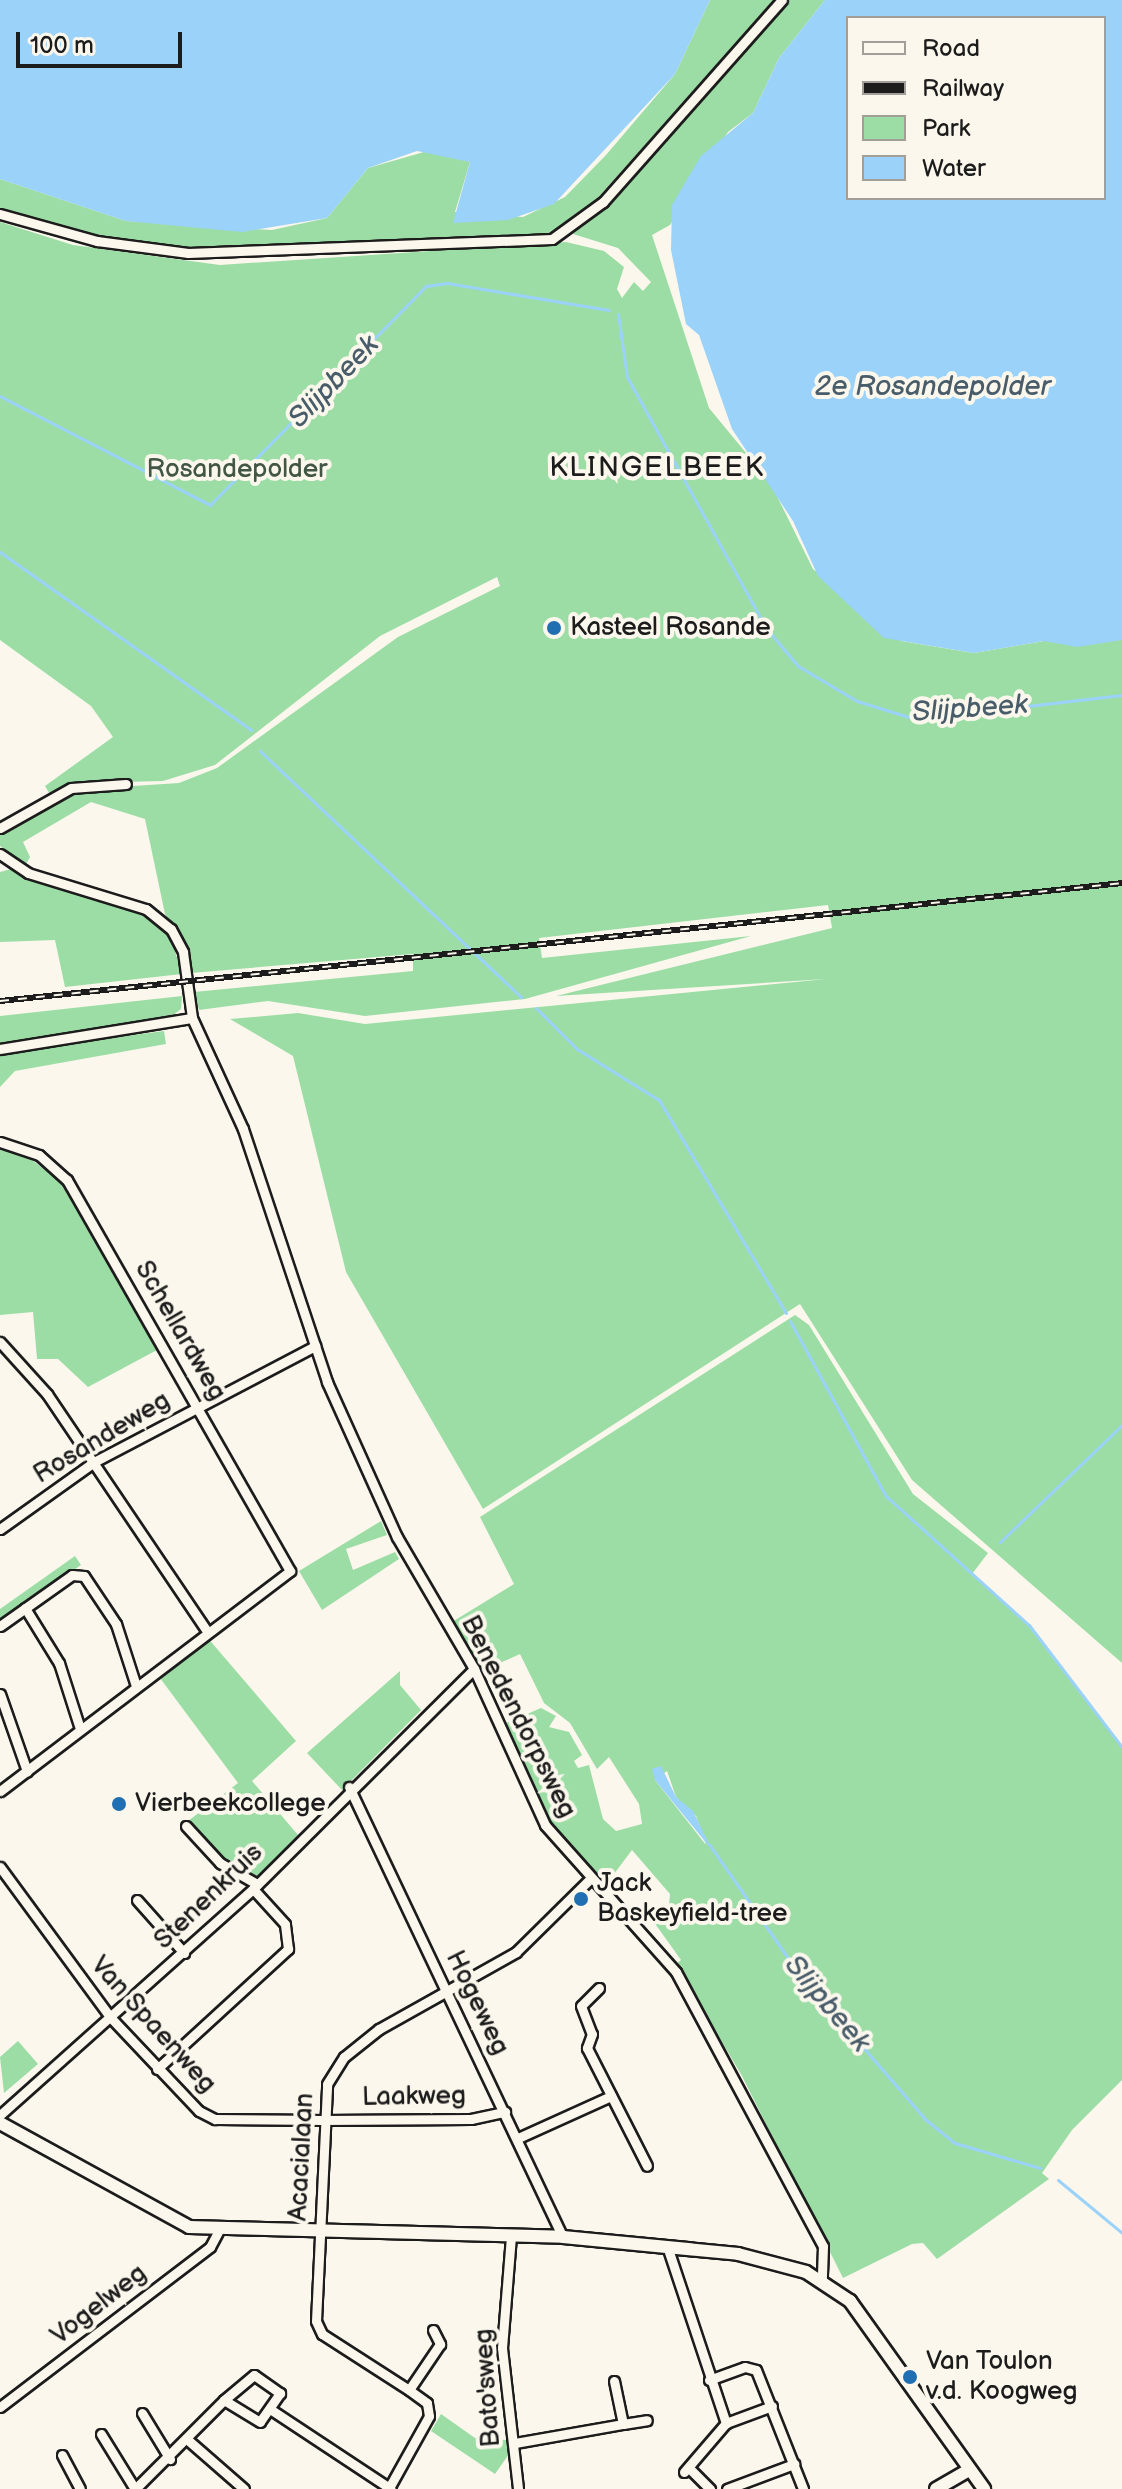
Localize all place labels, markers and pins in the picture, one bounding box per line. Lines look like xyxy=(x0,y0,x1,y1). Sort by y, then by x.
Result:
place label: Kasteel Rosande xyxy=(570,612,771,644)
marker: Kasteel Rosande xyxy=(545,619,563,637)
place label: Vierbeekcollege xyxy=(135,1788,326,1820)
marker: Vierbeekcollege xyxy=(110,1795,128,1813)
place label: Jack Baskeyfield-tree xyxy=(597,1868,787,1930)
marker: Jack Baskeyfield-tree xyxy=(572,1890,590,1908)
place label: Van Toulon v.d. Koogweg xyxy=(926,2346,1077,2408)
marker: Van Toulon v.d. Koogweg xyxy=(901,2368,919,2386)

